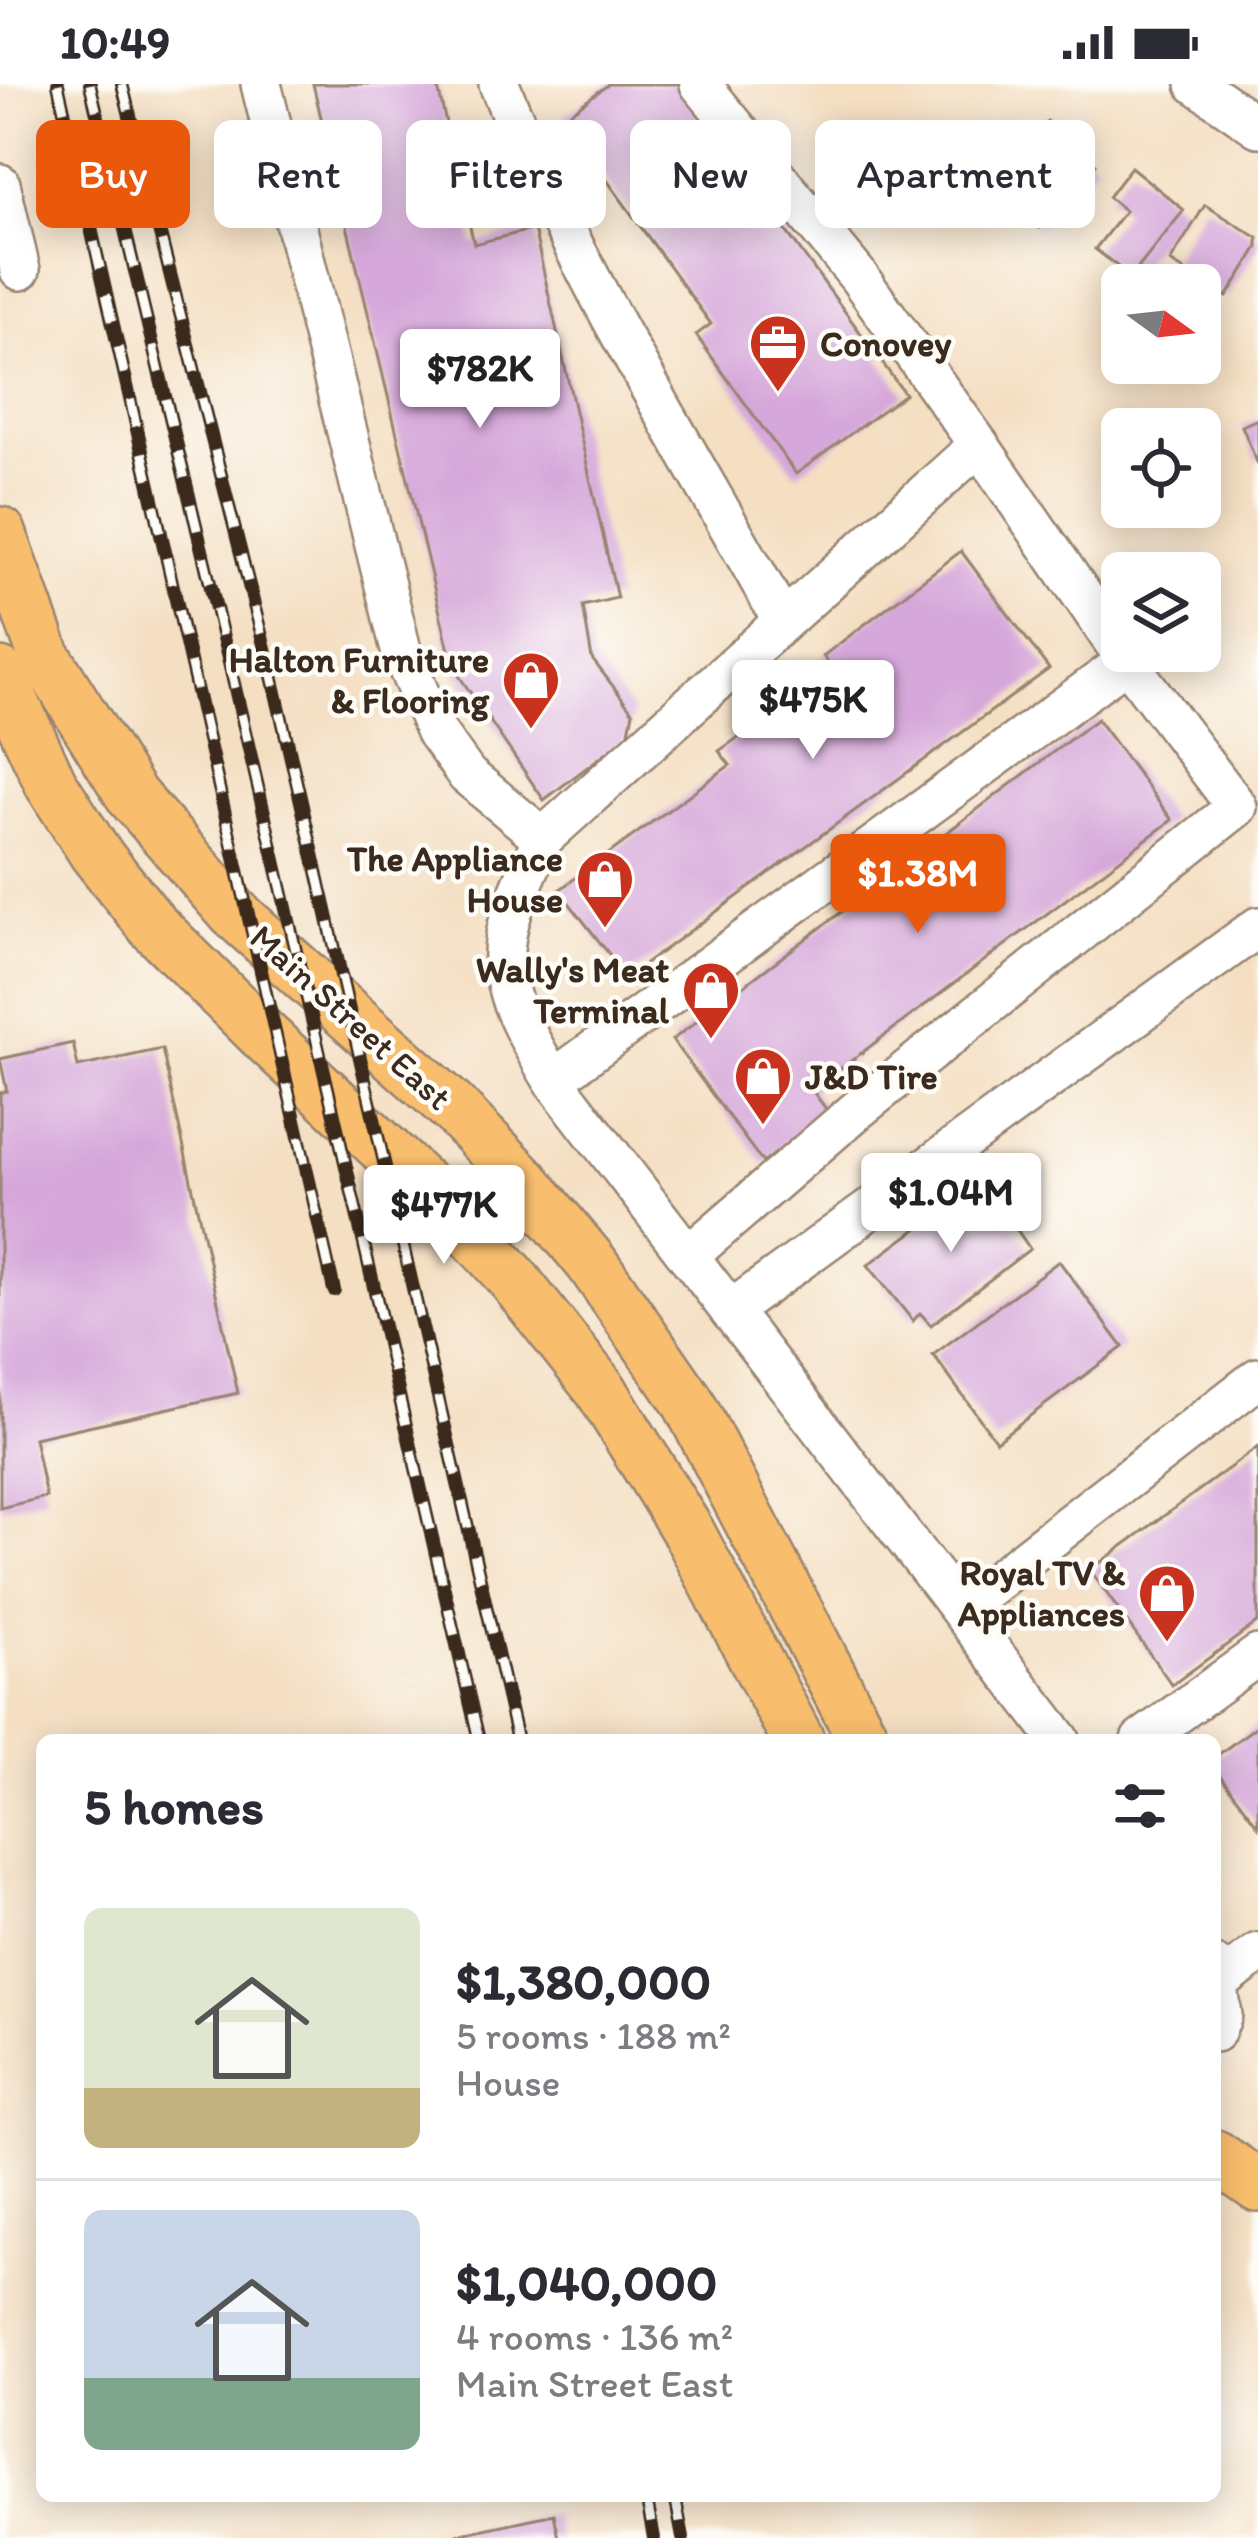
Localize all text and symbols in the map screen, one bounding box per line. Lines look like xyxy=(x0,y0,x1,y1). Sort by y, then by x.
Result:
text: 10:49 xyxy=(60,15,170,69)
chip: Buy xyxy=(36,120,190,228)
chip: Rent xyxy=(214,120,382,228)
chip: Filters xyxy=(406,120,606,228)
chip: New xyxy=(630,120,791,228)
chip: Apartment xyxy=(815,120,1095,228)
north arrow xyxy=(1101,264,1221,384)
map controls xyxy=(1101,264,1221,672)
office icon: Conovey xyxy=(747,312,809,394)
place label: Conovey xyxy=(820,322,952,365)
pin: $782K xyxy=(396,329,564,431)
text: $782K xyxy=(427,344,533,391)
button: locate xyxy=(1101,408,1221,528)
button: layers xyxy=(1101,552,1221,672)
place label: Halton Furniture & Flooring xyxy=(229,638,490,722)
shop icon: Halton Furniture & Flooring xyxy=(500,649,562,731)
pin: $475K xyxy=(729,660,897,762)
text: $475K xyxy=(759,675,867,722)
pin: $1.38M xyxy=(820,834,1016,936)
place label: The Appliance House xyxy=(346,837,563,921)
shop icon: The Appliance House xyxy=(574,848,636,930)
text: $1.38M xyxy=(858,849,978,896)
street label: Main Street East xyxy=(241,915,461,1119)
place label: Wally's Meat Terminal xyxy=(476,948,670,1032)
shop icon: Wally's Meat Terminal xyxy=(680,959,742,1041)
shop icon: J&D Tire xyxy=(732,1045,794,1127)
place label: J&D Tire xyxy=(804,1055,938,1098)
pin: $1.04M xyxy=(853,1153,1049,1255)
pin: $477K xyxy=(360,1165,528,1267)
text: $1.04M xyxy=(888,1168,1014,1215)
text: $477K xyxy=(391,1180,497,1227)
place label: Royal TV & Appliances xyxy=(958,1551,1126,1635)
shop icon: Royal TV & Appliances xyxy=(1136,1562,1198,1644)
icon: filters xyxy=(1107,1773,1173,1839)
text: 5 homes xyxy=(84,1776,264,1837)
text: $1,380,000 xyxy=(456,1951,711,2012)
icon: home xyxy=(180,1956,324,2100)
text: 5 rooms · 188 m² xyxy=(456,2012,731,2059)
text: House xyxy=(456,2059,560,2106)
text: $1,040,000 xyxy=(456,2252,717,2313)
icon: home xyxy=(180,2258,324,2402)
text: 4 rooms · 136 m² xyxy=(456,2313,733,2360)
text: Main Street East xyxy=(456,2360,733,2407)

